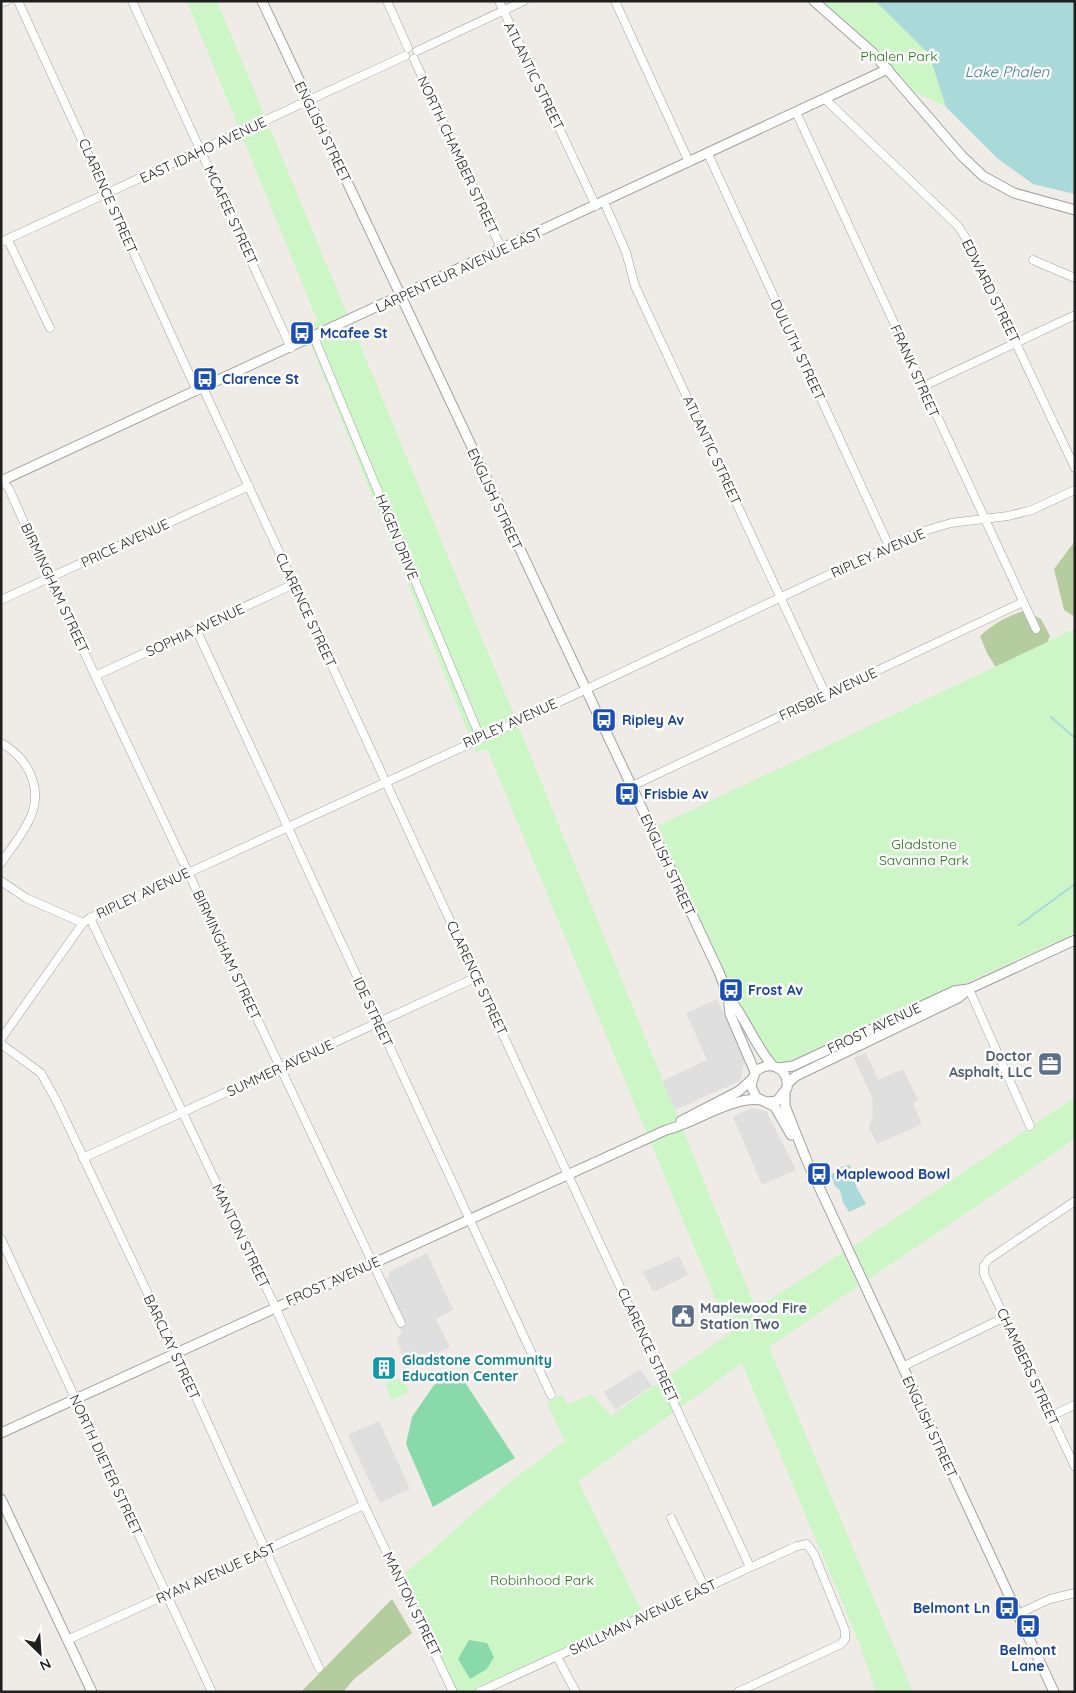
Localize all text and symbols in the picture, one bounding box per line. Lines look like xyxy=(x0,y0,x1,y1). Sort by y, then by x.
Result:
street label: ATLANTIC STREET xyxy=(500,19,568,133)
park label: Phalen Park xyxy=(860,47,938,65)
water label: Lake Phalen xyxy=(965,62,1049,81)
street label: NORTH CHAMBER STREET xyxy=(413,73,503,237)
street label: ENGLISH STREET xyxy=(291,78,355,186)
street label: EAST IDAHO AVENUE xyxy=(137,113,269,187)
street label: CLARENCE STREET xyxy=(75,136,141,256)
street label: MCAFEE STREET xyxy=(200,162,262,268)
street label: LARPENTEUR AVENUE EAST xyxy=(373,223,545,317)
street label: EDWARD STREET xyxy=(958,236,1024,346)
street label: DULUTH STREET xyxy=(767,297,829,403)
bus stop icon: Mcafee St xyxy=(289,320,315,346)
street label: FRANK STREET xyxy=(886,322,944,420)
place label: Mcafee St xyxy=(320,324,388,342)
bus stop icon: Clarence St xyxy=(192,366,218,392)
place label: Clarence St xyxy=(222,370,300,388)
street label: ATLANTIC STREET xyxy=(679,392,745,508)
street label: ENGLISH STREET xyxy=(463,445,527,553)
street label: HAGEN DRIVE xyxy=(372,491,422,583)
street label: PRICE AVENUE xyxy=(78,515,172,571)
street label: BIRMINGHAM STREET xyxy=(17,520,93,656)
street label: RIPLEY AVENUE xyxy=(828,524,928,582)
street label: CLARENCE STREET xyxy=(272,550,340,670)
street label: SOPHIA AVENUE xyxy=(143,599,247,661)
street label: FRISBIE AVENUE xyxy=(776,663,880,725)
street label: RIPLEY AVENUE xyxy=(460,694,560,752)
bus stop icon: Ripley Av xyxy=(591,707,617,733)
place label: Ripley Av xyxy=(622,711,684,729)
bus stop icon: Frisbie Av xyxy=(614,781,640,807)
place label: Frisbie Av xyxy=(644,785,709,803)
street label: ENGLISH STREET xyxy=(636,811,700,919)
park label: Gladstone Savanna Park xyxy=(879,835,969,869)
street label: RIPLEY AVENUE xyxy=(93,863,193,923)
street label: BIRMINGHAM STREET xyxy=(189,887,265,1023)
street label: CLARENCE STREET xyxy=(443,918,511,1038)
street label: IDE STREET xyxy=(349,974,397,1050)
bus stop icon: Frost Av xyxy=(718,977,744,1003)
place label: Frost Av xyxy=(748,981,803,999)
street label: FROST AVENUE xyxy=(824,998,924,1058)
street label: SUMMER AVENUE xyxy=(224,1035,336,1101)
place label: Doctor Asphalt, LLC xyxy=(949,1047,1032,1081)
office icon: Doctor Asphalt, LLC xyxy=(1037,1051,1063,1077)
bus stop icon: Maplewood Bowl xyxy=(806,1161,832,1187)
place label: Maplewood Bowl xyxy=(836,1165,950,1183)
street label: MANTON STREET xyxy=(208,1181,274,1291)
street label: FROST AVENUE xyxy=(283,1252,383,1310)
street label: CLARENCE STREET xyxy=(614,1285,682,1405)
street label: BARCLAY STREET xyxy=(140,1291,204,1403)
place label: Maplewood Fire Station Two xyxy=(700,1299,807,1333)
public building icon: Maplewood Fire Station Two xyxy=(670,1303,696,1329)
street label: CHAMBERS STREET xyxy=(993,1305,1063,1429)
place label: Gladstone Community Education Center xyxy=(402,1351,552,1385)
building icon: Gladstone Community Education Center xyxy=(371,1355,397,1381)
street label: ENGLISH STREET xyxy=(898,1373,962,1481)
street label: NORTH DIETER STREET xyxy=(65,1392,147,1538)
street label: RYAN AVENUE EAST xyxy=(153,1538,279,1608)
street label: MANTON STREET xyxy=(379,1549,445,1659)
park label: Robinhood Park xyxy=(490,1571,594,1589)
street label: SKILLMAN AVENUE EAST xyxy=(566,1575,720,1659)
bus stop icon: Belmont Ln xyxy=(994,1595,1020,1621)
place label: Belmont Ln xyxy=(913,1599,990,1617)
bus stop icon: Belmont Lane xyxy=(1015,1613,1041,1639)
north arrow xyxy=(15,1628,65,1678)
place label: Belmont Lane xyxy=(1000,1641,1057,1675)
text: N xyxy=(37,1654,54,1675)

